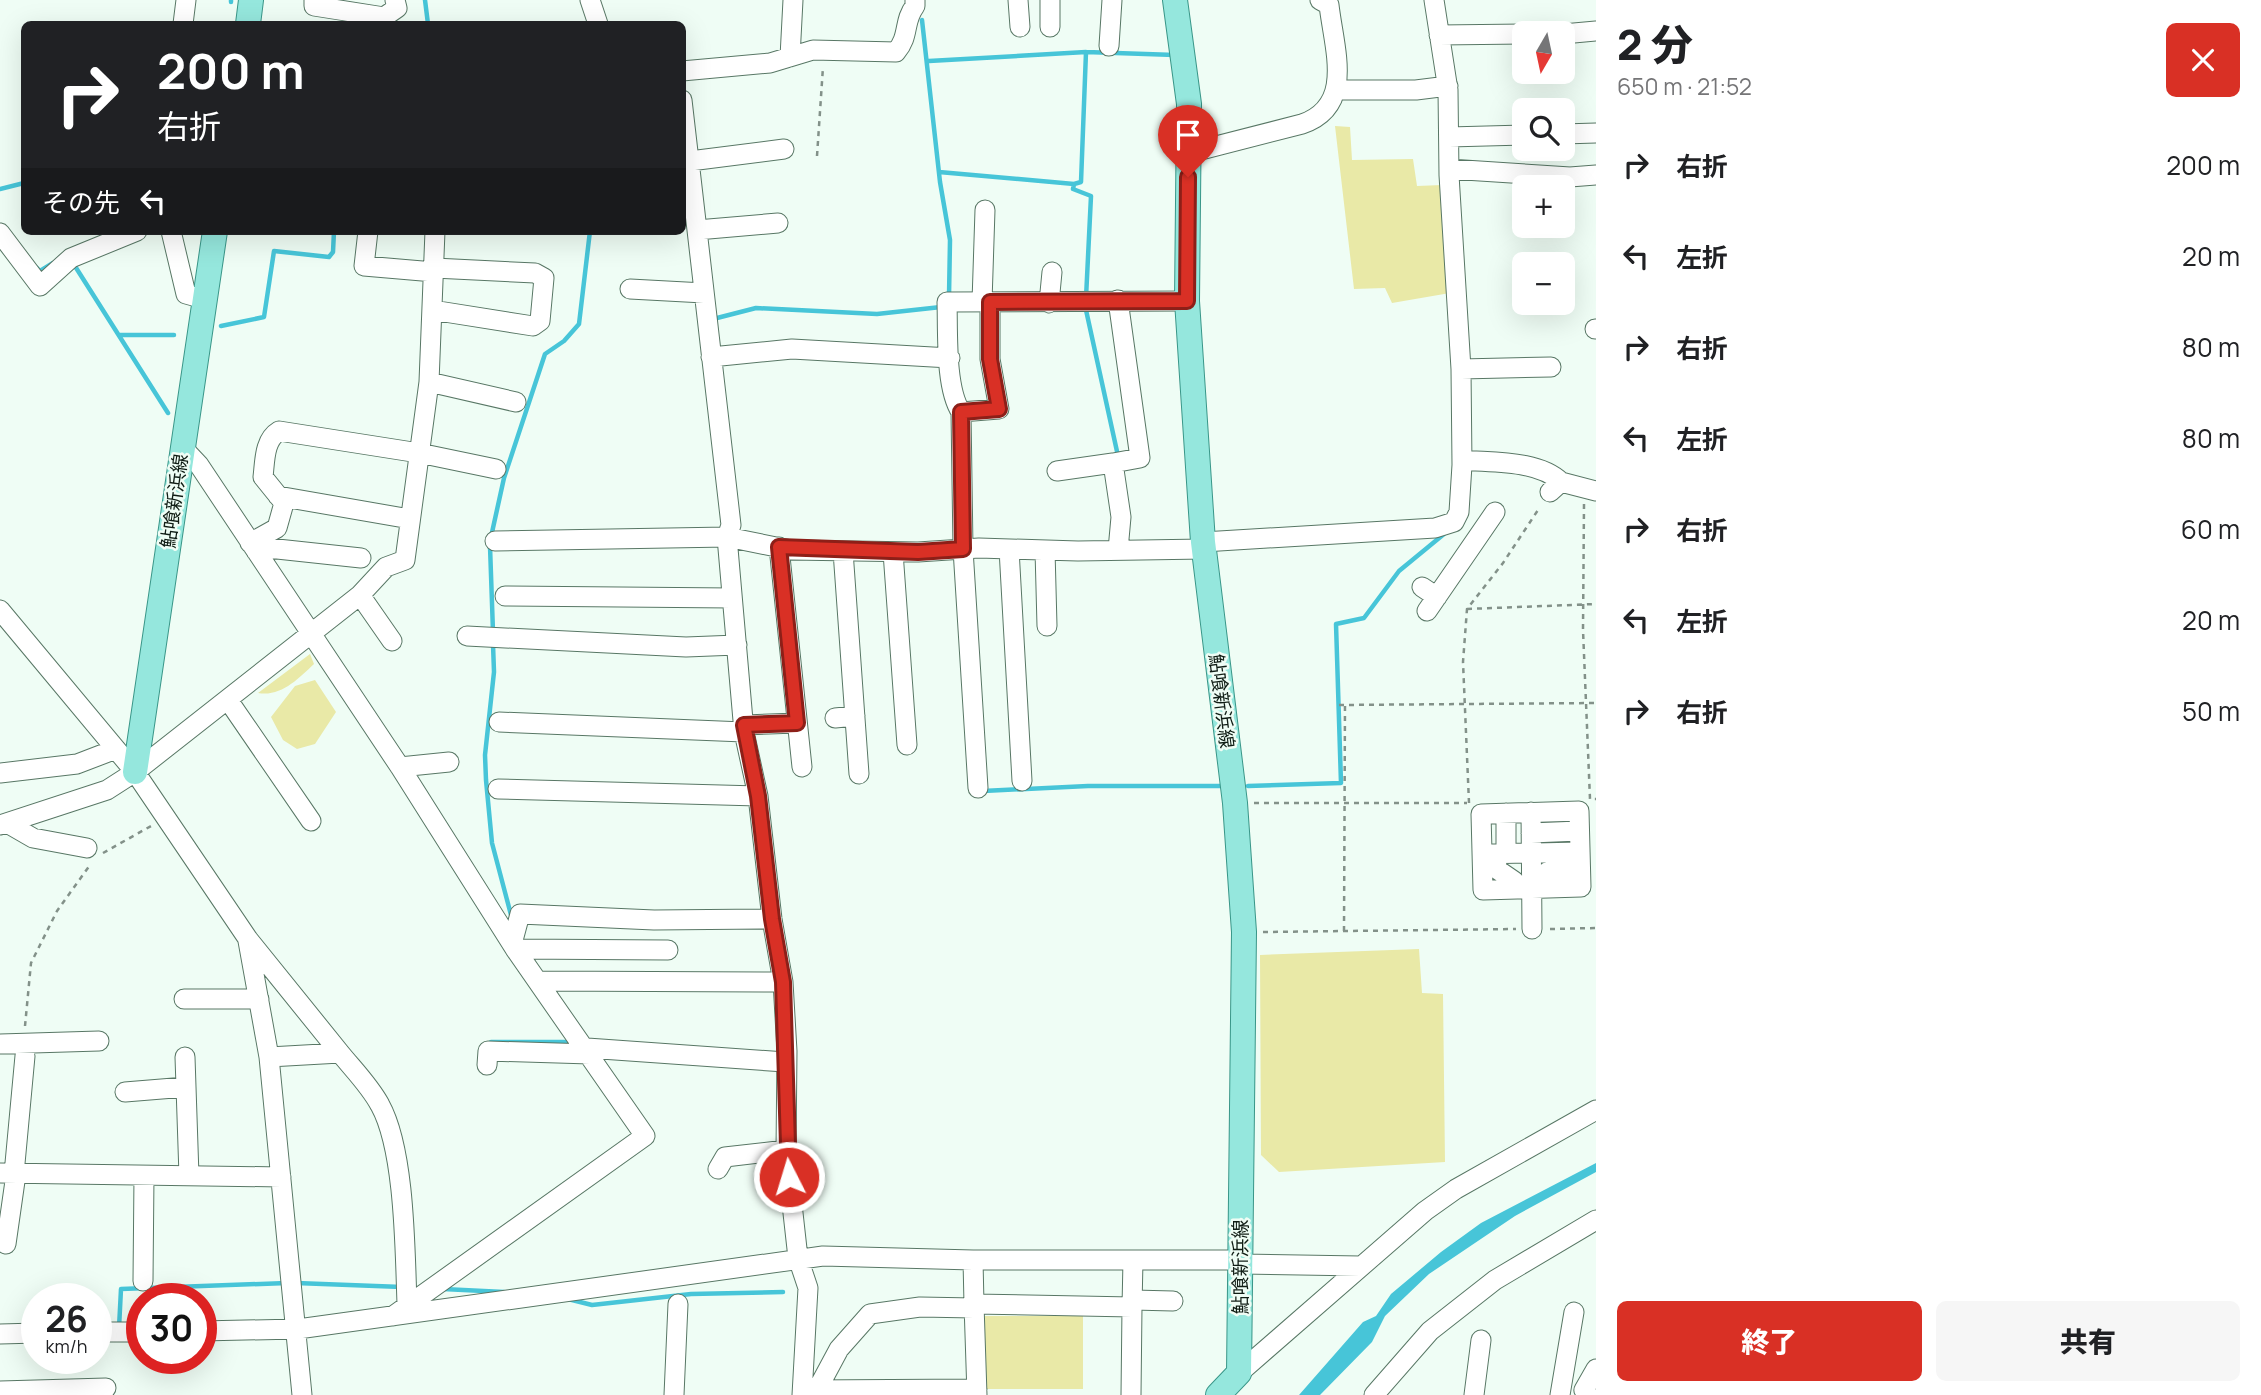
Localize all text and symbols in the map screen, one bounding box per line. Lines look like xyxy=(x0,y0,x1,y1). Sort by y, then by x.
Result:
text: 2 分 xyxy=(1617,15,1693,73)
north arrow xyxy=(1512,21,1575,84)
map controls xyxy=(1512,21,1575,315)
button: close xyxy=(2166,23,2240,97)
text: 200 m xyxy=(157,37,305,104)
icon: right xyxy=(42,49,133,140)
text: 650 m · 21:52 xyxy=(1617,70,1752,102)
button: search xyxy=(1512,98,1575,161)
text: 右折 xyxy=(157,104,221,148)
pin xyxy=(1158,105,1218,177)
icon: arrive xyxy=(1169,116,1207,154)
icon: right xyxy=(1617,146,1655,184)
text: 200 m xyxy=(2166,147,2240,183)
text: 右折 xyxy=(1676,148,1728,184)
button: + xyxy=(1512,175,1575,238)
icon: left xyxy=(134,182,172,220)
text: その先 xyxy=(42,184,120,220)
icon: left xyxy=(1617,237,1655,275)
text: 20 m xyxy=(2182,238,2240,274)
text: 左折 xyxy=(1676,239,1728,275)
button: − xyxy=(1512,252,1575,315)
icon: right xyxy=(1617,328,1655,366)
text: 80 m xyxy=(2182,329,2240,365)
text: 右折 xyxy=(1676,330,1728,366)
icon: left xyxy=(1617,419,1655,457)
text: 80 m xyxy=(2182,420,2240,456)
text: 左折 xyxy=(1676,421,1728,457)
street label: 鮎喰新浜線 xyxy=(155,452,193,550)
icon: right xyxy=(1617,510,1655,548)
text: 60 m xyxy=(2181,511,2240,547)
text: 右折 xyxy=(1676,512,1728,548)
icon: left xyxy=(1617,601,1655,639)
text: 20 m xyxy=(2182,602,2240,638)
text: 左折 xyxy=(1676,603,1728,639)
street label: 鮎喰新浜線 xyxy=(1203,652,1241,750)
icon: right xyxy=(1617,692,1655,730)
text: 50 m xyxy=(2182,693,2240,729)
text: 右折 xyxy=(1676,694,1728,730)
position arrow xyxy=(752,1140,826,1214)
street label: 鮎喰新浜線 xyxy=(1227,1219,1253,1315)
speed limit sign: 30 xyxy=(126,1283,217,1374)
text: 26 xyxy=(45,1295,88,1343)
button: 終了 xyxy=(1617,1301,1922,1381)
button: 共有 xyxy=(1936,1301,2240,1381)
text: km/h xyxy=(46,1334,87,1358)

